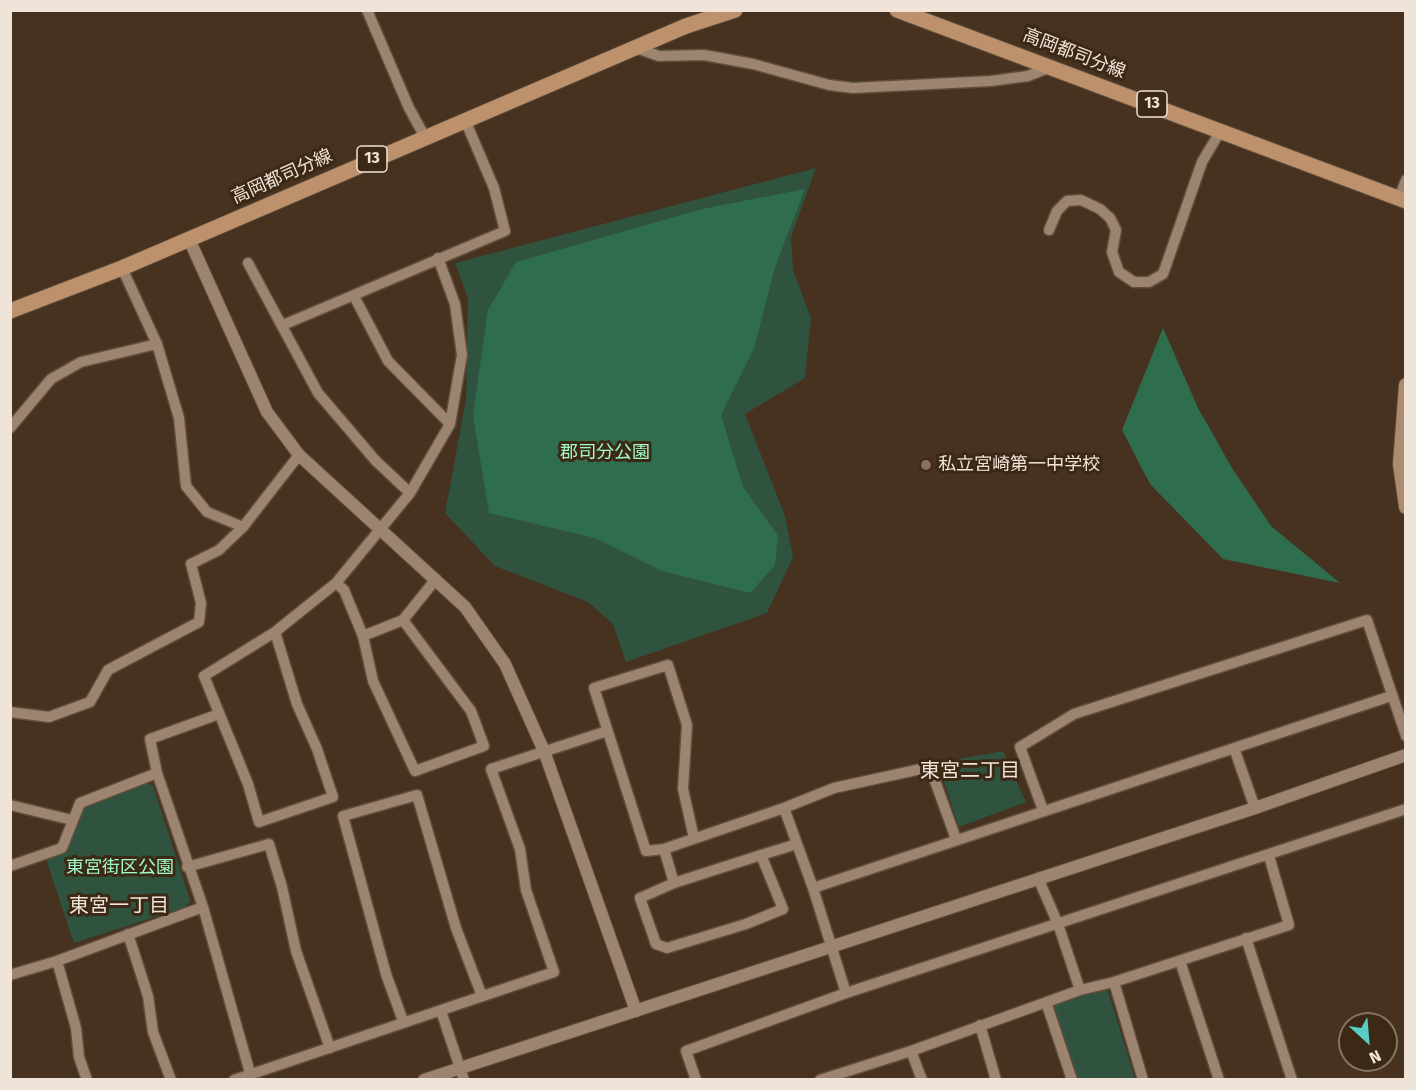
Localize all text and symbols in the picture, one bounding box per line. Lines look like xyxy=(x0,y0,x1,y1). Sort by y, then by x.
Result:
street label: 高岡都司分線 xyxy=(1020,25,1128,83)
road number: 13 xyxy=(1137,91,1167,117)
street label: 高岡都司分線 xyxy=(228,145,336,209)
road number: 13 xyxy=(357,146,387,172)
park label: 郡司分公園 xyxy=(560,442,650,464)
place label: 私立宮崎第一中学校 xyxy=(938,454,1100,476)
marker: 私立宮崎第一中学校 xyxy=(919,458,933,472)
district label: 東宮二丁目 xyxy=(920,759,1020,783)
park label: 東宮街区公園 xyxy=(66,857,174,879)
district label: 東宮一丁目 xyxy=(69,894,169,918)
north arrow xyxy=(1338,1012,1398,1072)
text: N xyxy=(1366,1046,1384,1068)

